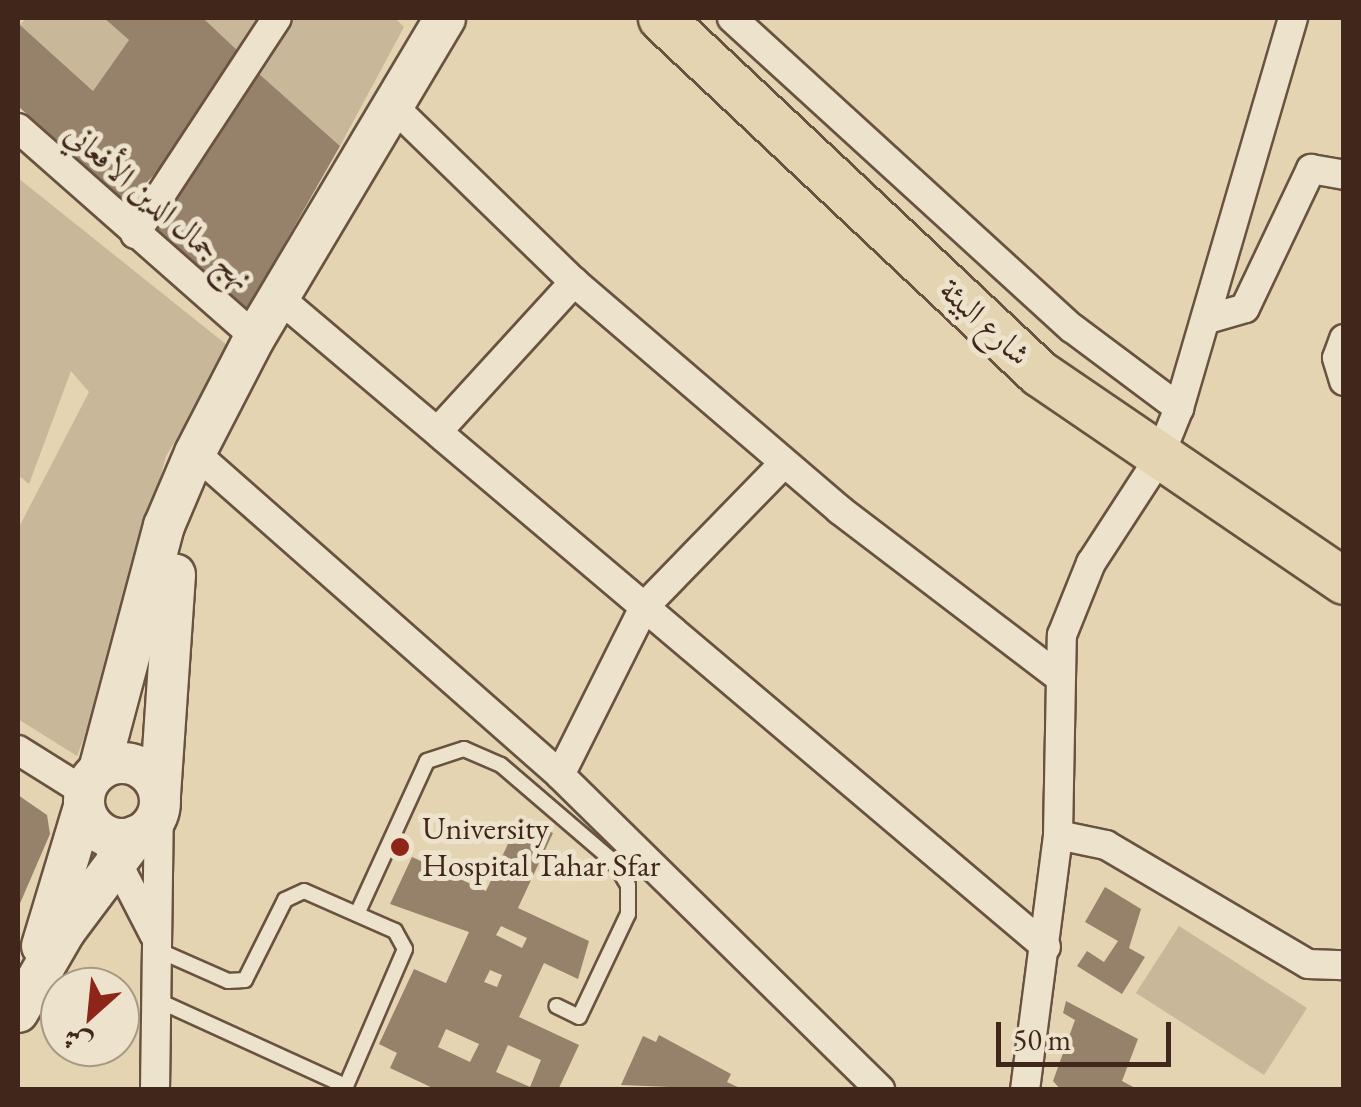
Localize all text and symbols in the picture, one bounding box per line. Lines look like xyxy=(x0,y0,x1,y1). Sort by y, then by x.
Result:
street label: نهج جمال الدين الأفعاني xyxy=(57,114,261,298)
street label: شارع البيئة xyxy=(932,270,1038,374)
place label: University Hospital Tahar Sfar xyxy=(422,810,660,885)
marker: University Hospital Tahar Sfar xyxy=(387,834,413,860)
north arrow xyxy=(40,967,140,1067)
scale bar xyxy=(1001,1002,1176,1064)
text: ش xyxy=(57,1020,98,1064)
text: 50 m xyxy=(1013,1020,1071,1059)

